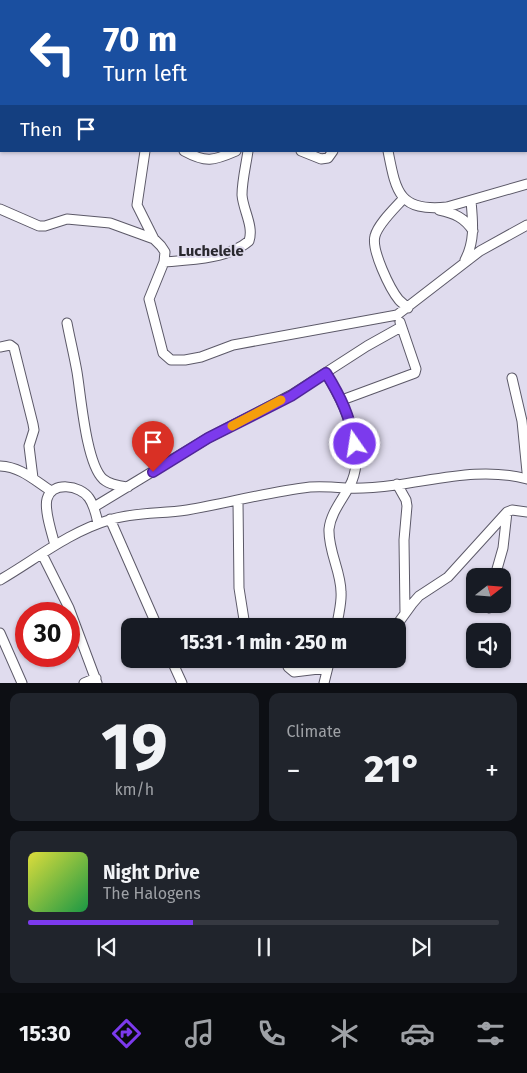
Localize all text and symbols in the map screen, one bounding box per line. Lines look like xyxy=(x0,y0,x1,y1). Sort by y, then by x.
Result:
text: 70 m xyxy=(103,18,177,60)
icon: left xyxy=(20,20,85,85)
text: Turn left xyxy=(103,60,187,87)
icon: arrive xyxy=(72,115,100,143)
text: Then xyxy=(20,118,62,141)
district label: Luchelele xyxy=(178,242,244,260)
position arrow xyxy=(328,417,380,469)
pin xyxy=(132,421,174,472)
icon: arrive xyxy=(139,428,167,456)
north arrow xyxy=(466,568,511,612)
map controls xyxy=(466,568,511,668)
speed limit sign: 30 xyxy=(15,602,80,667)
button: sound xyxy=(466,623,511,668)
text: 15:31 · 1 min · 250 m xyxy=(180,631,347,654)
text: 19 xyxy=(101,708,168,786)
text: Climate xyxy=(287,722,341,741)
text: 21° xyxy=(364,746,421,792)
text: − xyxy=(287,754,301,787)
text: + xyxy=(485,754,499,787)
text: km/h xyxy=(114,780,154,799)
text: Night Drive xyxy=(103,861,200,884)
text: The Halogens xyxy=(103,884,201,903)
icon: previous xyxy=(93,933,121,961)
icon: pause xyxy=(250,933,278,961)
icon: next xyxy=(407,933,435,961)
icon: directions xyxy=(109,1016,144,1051)
icon: music xyxy=(182,1016,217,1051)
icon: phone xyxy=(254,1016,289,1051)
icon: climate xyxy=(327,1016,362,1051)
icon: car xyxy=(400,1016,435,1051)
icon: filters xyxy=(473,1016,508,1051)
text: 15:30 xyxy=(19,1020,71,1047)

